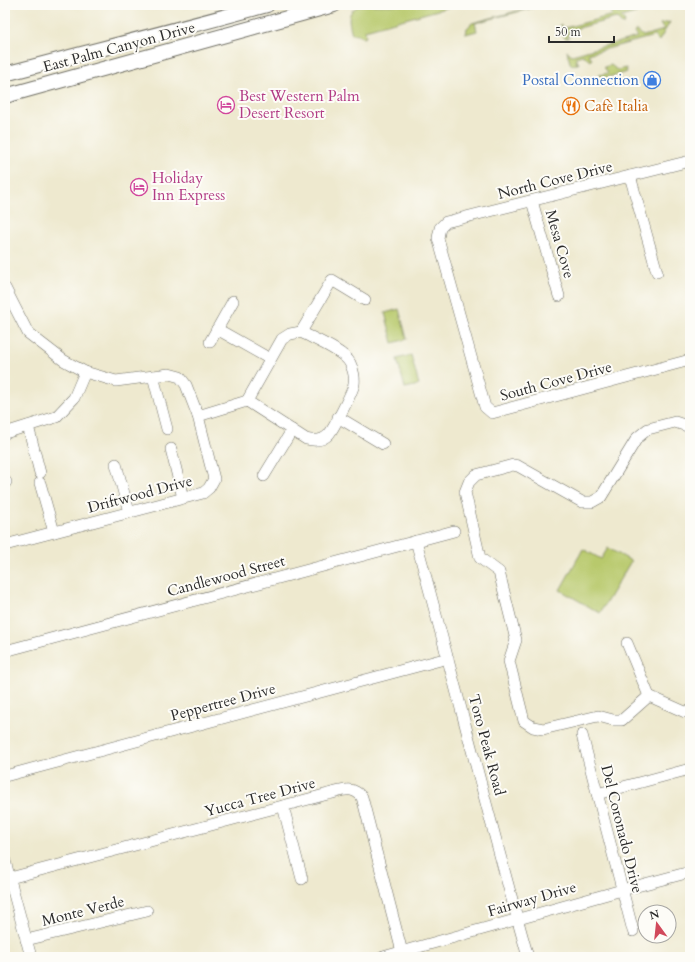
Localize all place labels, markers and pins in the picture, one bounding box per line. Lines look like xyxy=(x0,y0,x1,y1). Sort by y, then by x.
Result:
place label: Postal Connection xyxy=(522,70,639,90)
shop icon: Postal Connection xyxy=(642,70,662,90)
place label: Best Western Palm Desert Resort xyxy=(239,86,360,123)
hotel icon: Best Western Palm Desert Resort xyxy=(216,95,236,115)
restaurant icon: Cafè Italia xyxy=(561,96,581,116)
place label: Cafè Italia xyxy=(584,96,649,116)
place label: Holiday Inn Express xyxy=(152,168,225,205)
hotel icon: Holiday Inn Express xyxy=(129,177,149,197)

